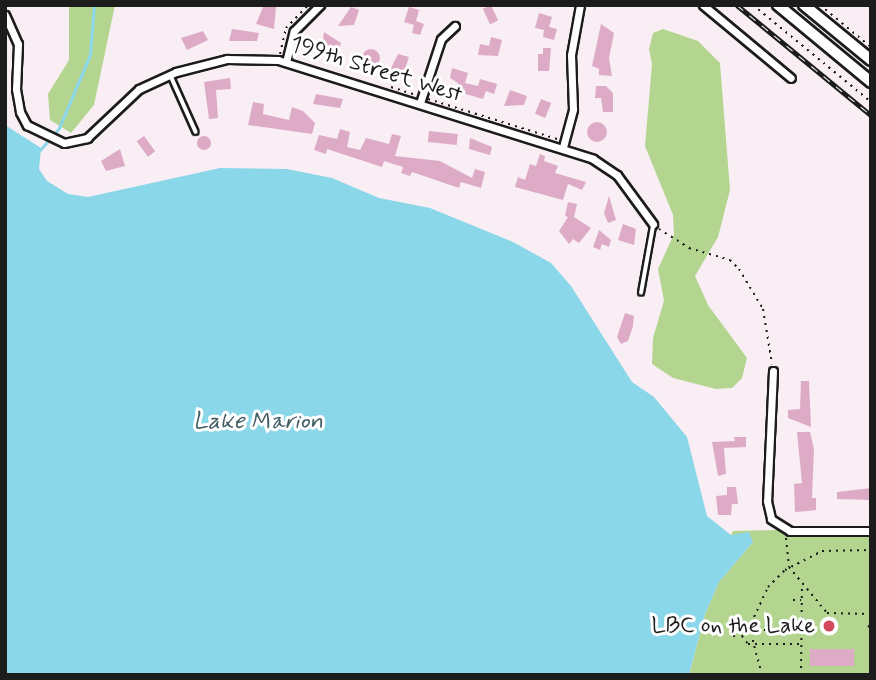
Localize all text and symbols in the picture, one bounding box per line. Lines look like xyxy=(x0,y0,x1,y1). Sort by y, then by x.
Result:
street label: 199th Street West xyxy=(285,30,467,110)
water label: Lake Marion xyxy=(191,408,325,436)
place label: LBC on the Lake xyxy=(652,612,815,640)
marker: LBC on the Lake xyxy=(821,618,837,634)

